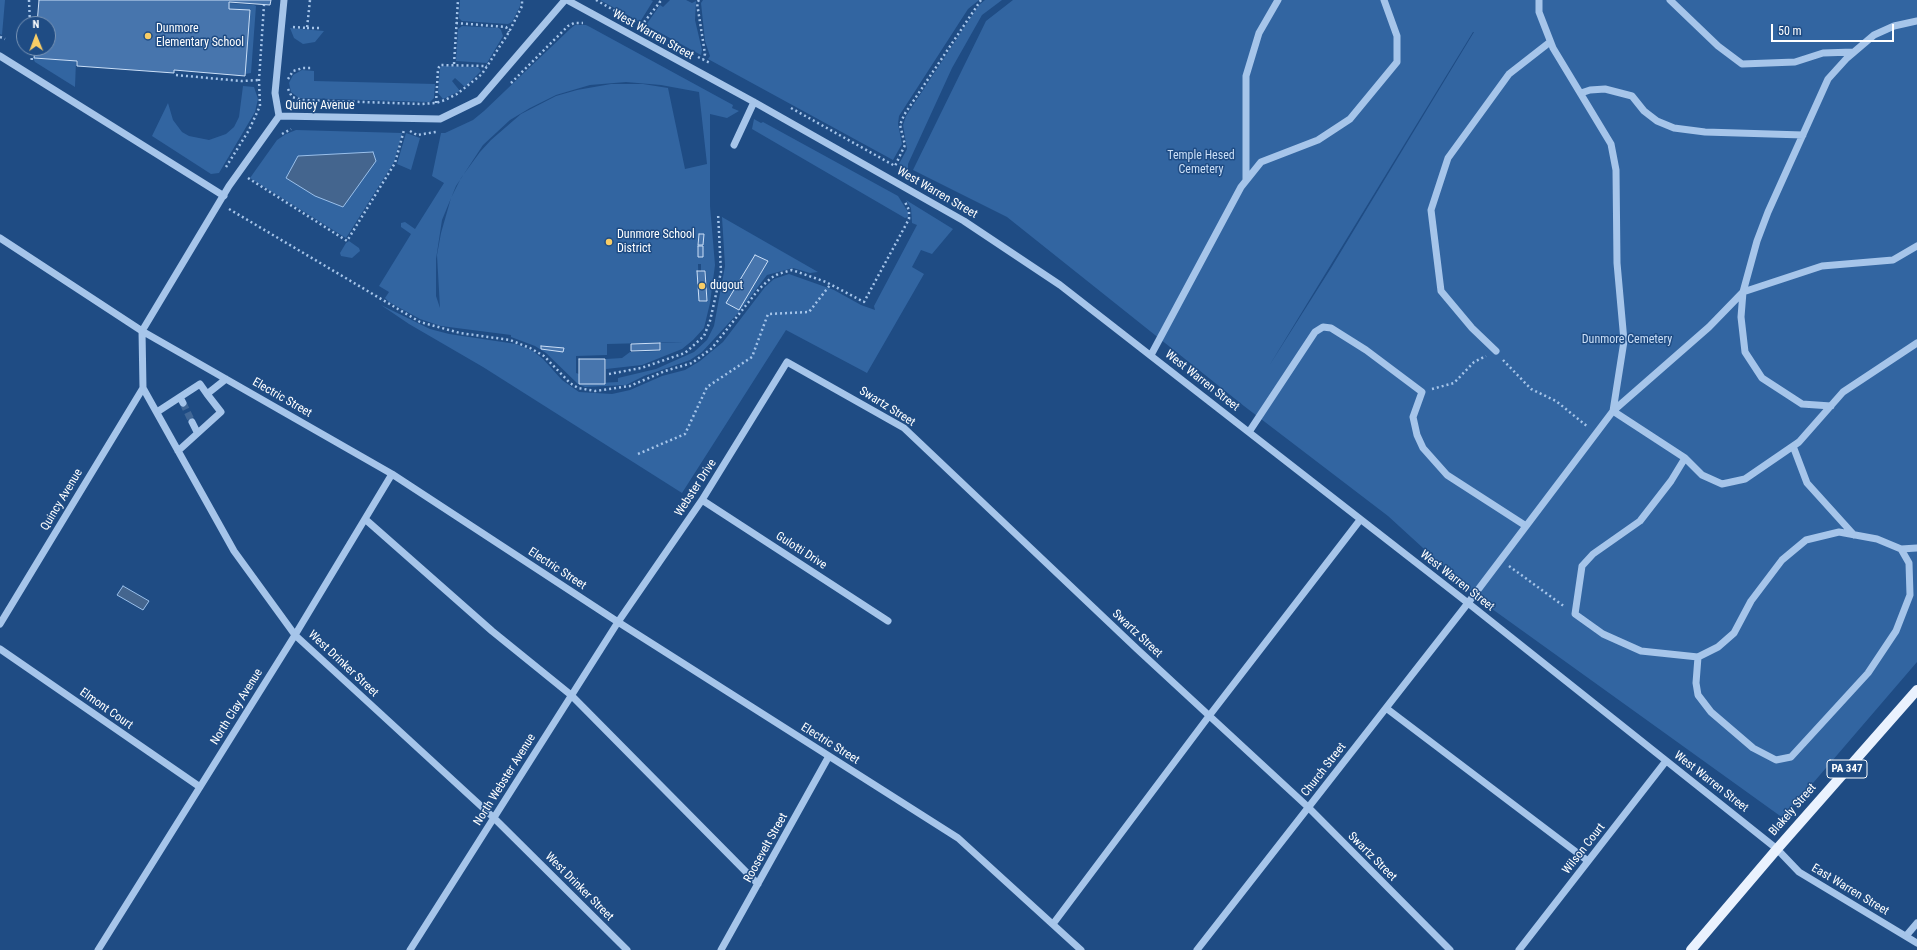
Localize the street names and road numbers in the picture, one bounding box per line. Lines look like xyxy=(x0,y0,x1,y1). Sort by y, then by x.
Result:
street label: West Warren Street xyxy=(610,7,696,63)
street label: Quincy Avenue xyxy=(285,99,355,113)
street label: West Warren Street xyxy=(894,164,980,222)
street label: West Warren Street xyxy=(1162,347,1242,415)
street label: Electric Street xyxy=(250,375,314,421)
street label: Swartz Street xyxy=(856,384,918,430)
street label: Webster Drive xyxy=(672,457,720,519)
street label: Quincy Avenue xyxy=(38,467,86,533)
street label: Gulotti Drive xyxy=(773,529,829,573)
street label: Electric Street xyxy=(525,545,589,593)
street label: West Warren Street xyxy=(1417,547,1497,615)
street label: Swartz Street xyxy=(1109,607,1165,661)
street label: West Drinker Street xyxy=(305,628,381,700)
street label: North Clay Avenue xyxy=(208,666,266,748)
street label: Elmont Court xyxy=(76,685,136,733)
street label: Electric Street xyxy=(798,720,862,768)
street label: North Webster Avenue xyxy=(471,731,539,829)
street label: Church Street xyxy=(1299,740,1349,800)
street label: West Warren Street xyxy=(1671,748,1751,816)
road number: PA 347 xyxy=(1827,760,1867,778)
street label: Blakely Street xyxy=(1766,781,1820,839)
street label: Roosevelt Street xyxy=(741,811,791,885)
street label: Wilson Court xyxy=(1560,821,1608,877)
street label: Swartz Street xyxy=(1344,829,1400,885)
street label: West Drinker Street xyxy=(542,850,616,924)
street label: East Warren Street xyxy=(1809,861,1891,919)

